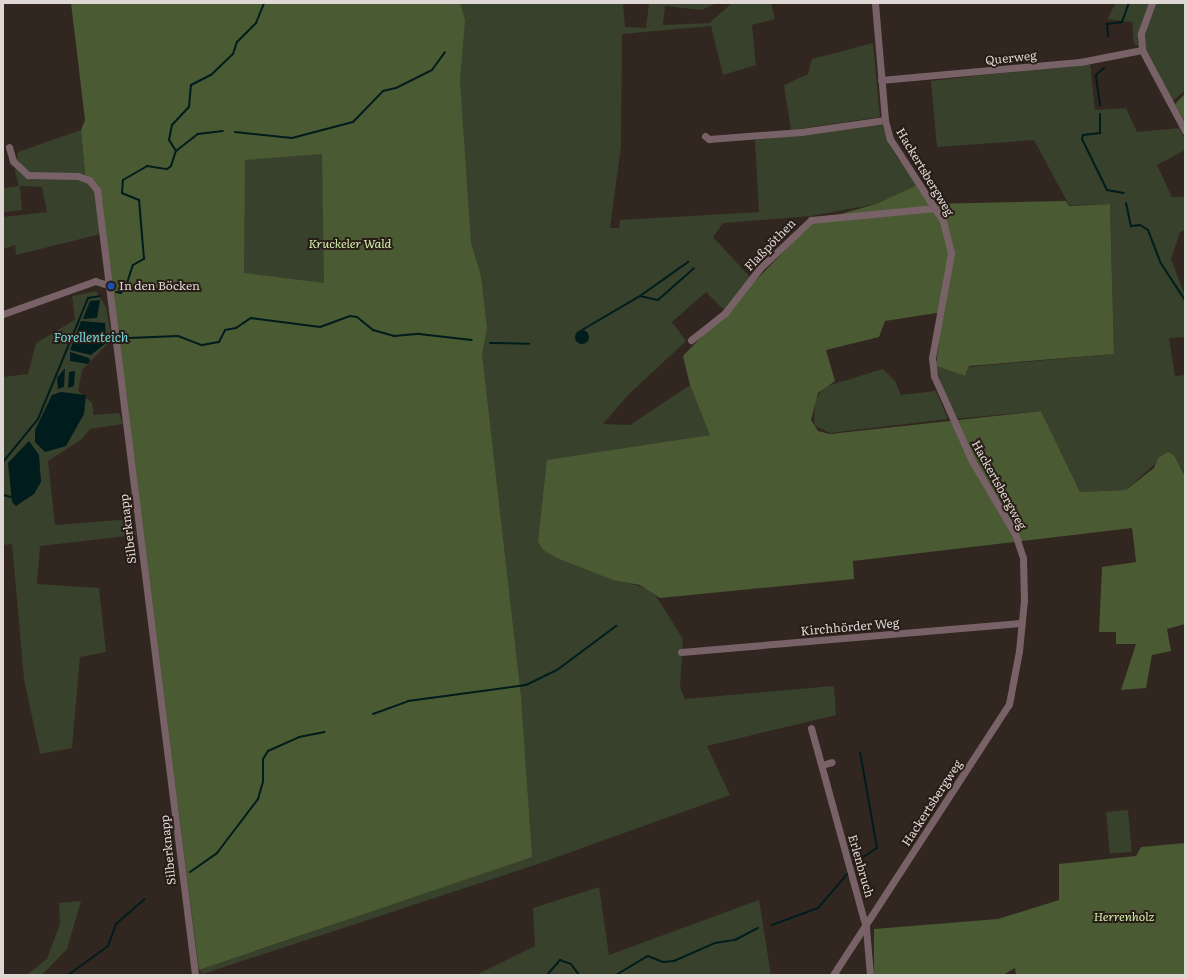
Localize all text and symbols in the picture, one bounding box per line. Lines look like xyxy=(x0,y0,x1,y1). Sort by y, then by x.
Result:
street label: Querweg xyxy=(985,48,1037,68)
street label: Hackertsbergweg xyxy=(893,125,957,219)
street label: Flaßpöthen xyxy=(742,216,798,274)
park label: Kruckeler Wald xyxy=(309,237,391,251)
place label: In den Böcken xyxy=(119,279,200,293)
marker: In den Böcken xyxy=(106,281,116,291)
water label: Forellenteich xyxy=(54,329,128,345)
street label: Hackertsbergweg xyxy=(968,438,1030,532)
street label: Silberknapp xyxy=(117,493,139,565)
street label: Kirchhörder Weg xyxy=(800,616,900,638)
street label: Hackertsbergweg xyxy=(899,757,965,849)
street label: Silberknapp xyxy=(157,814,179,886)
street label: Erlenbruch xyxy=(845,833,877,899)
park label: Herrenholz xyxy=(1094,910,1154,924)

